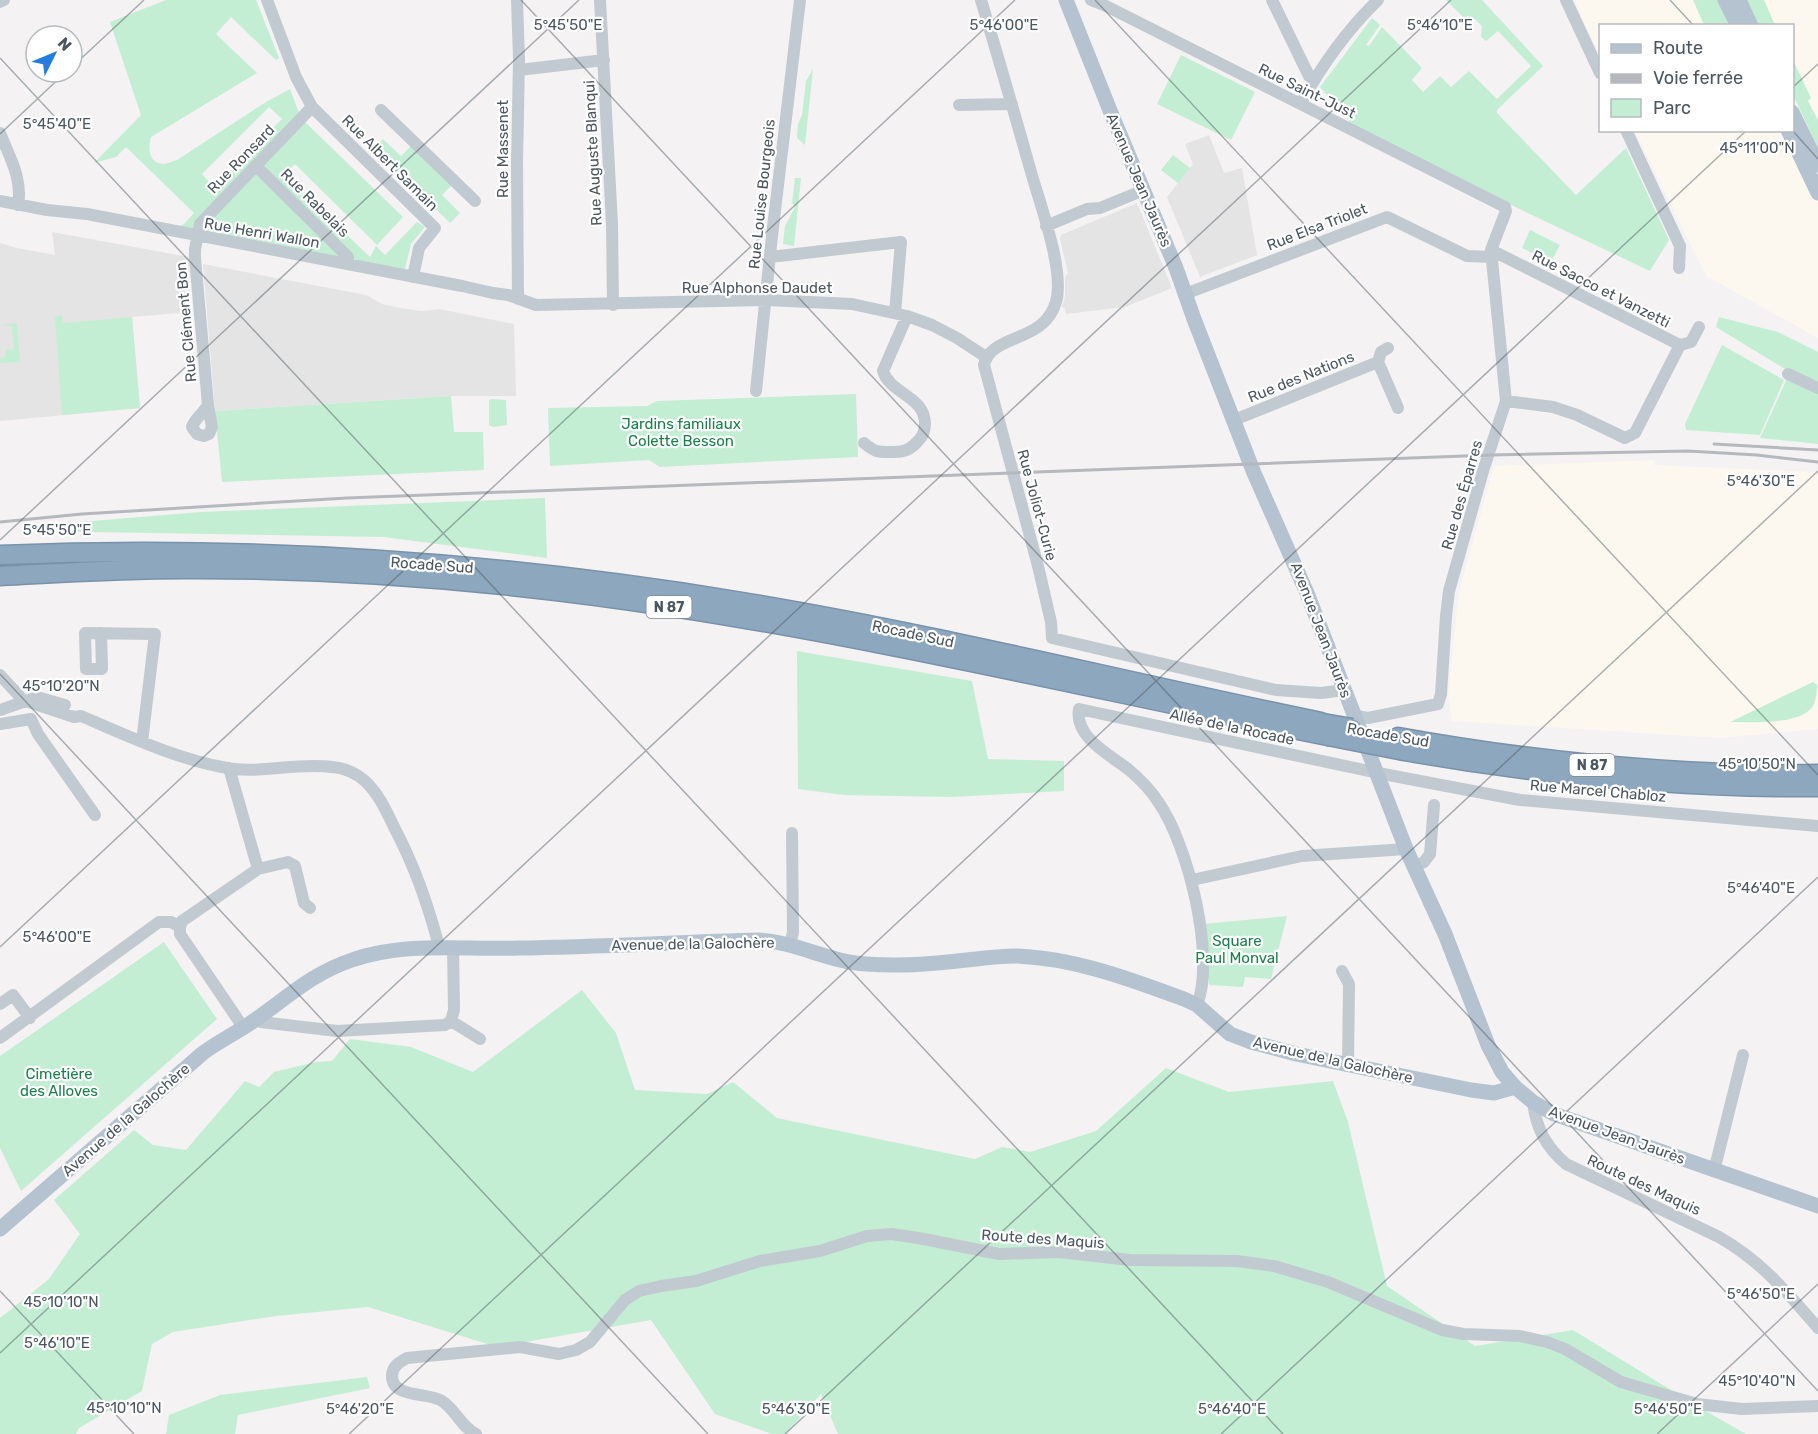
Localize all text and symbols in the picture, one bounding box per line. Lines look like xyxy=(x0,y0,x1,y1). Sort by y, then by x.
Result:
text: 5°45'50"E xyxy=(534,16,602,34)
text: 5°46'00"E xyxy=(970,16,1038,34)
text: 5°46'10"E xyxy=(1407,16,1473,34)
north arrow xyxy=(24,24,84,84)
legend xyxy=(1599,24,1794,132)
text: N xyxy=(54,33,75,55)
text: Route xyxy=(1653,37,1703,59)
street label: Rue Saint-Just xyxy=(1255,60,1359,122)
text: Voie ferrée xyxy=(1653,67,1743,89)
street label: Rue Auguste Blanqui xyxy=(580,80,606,226)
text: Parc xyxy=(1653,97,1691,119)
street label: Rue Massenet xyxy=(494,100,512,198)
street label: Avenue Jean Jaurès xyxy=(1103,110,1175,250)
street label: Rue Albert Samain xyxy=(338,111,442,215)
text: 5°45'40"E xyxy=(23,115,91,133)
street label: Rue Louise Bourgeois xyxy=(745,118,779,270)
street label: Rue Ronsard xyxy=(204,121,278,197)
text: 45°11'00"N xyxy=(1719,139,1795,157)
street label: Rue Rabelais xyxy=(277,165,353,241)
street label: Rue Elsa Triolet xyxy=(1264,200,1370,254)
street label: Rue Henri Wallon xyxy=(203,214,321,252)
street label: Rue Sacco et Vanzetti xyxy=(1529,246,1673,332)
street label: Rue Clément Bon xyxy=(172,261,200,383)
street label: Rue Alphonse Daudet xyxy=(682,279,832,297)
street label: Rue des Nations xyxy=(1245,347,1357,407)
park label: Jardins familiaux Colette Besson xyxy=(621,415,741,450)
street label: Rue des Éparres xyxy=(1438,438,1486,552)
street label: Rue Joliot-Curie xyxy=(1013,447,1061,563)
text: 5°46'30"E xyxy=(1727,472,1795,490)
text: 5°45'50"E xyxy=(23,521,91,539)
street label: Rocade Sud xyxy=(390,553,474,577)
street label: Avenue Jean Jaurès xyxy=(1287,560,1355,701)
road number: N 87 xyxy=(646,596,692,618)
street label: Rocade Sud xyxy=(870,617,956,651)
text: 45°10'20"N xyxy=(22,677,100,695)
street label: Allée de la Rocade xyxy=(1168,705,1296,749)
street label: Rocade Sud xyxy=(1345,719,1431,751)
road number: N 87 xyxy=(1570,754,1614,776)
text: 45°10'50"N xyxy=(1718,755,1796,773)
street label: Rue Marcel Chabloz xyxy=(1529,776,1667,806)
text: 5°46'40"E xyxy=(1727,879,1795,897)
text: 5°46'00"E xyxy=(23,928,91,946)
park label: Square Paul Monval xyxy=(1195,932,1279,967)
street label: Avenue de la Galochère xyxy=(611,934,775,954)
street label: Avenue de la Galochère xyxy=(1251,1033,1415,1087)
street label: Avenue de la Galochère xyxy=(58,1060,194,1180)
park label: Cimetière des Alloves xyxy=(20,1065,98,1100)
street label: Avenue Jean Jaurès xyxy=(1546,1102,1688,1168)
street label: Route des Maquis xyxy=(1584,1151,1704,1219)
street label: Route des Maquis xyxy=(981,1226,1106,1252)
text: 5°46'50"E xyxy=(1727,1285,1795,1303)
text: 45°10'10"N xyxy=(23,1293,99,1311)
text: 5°46'10"E xyxy=(24,1334,90,1352)
text: 45°10'40"N xyxy=(1718,1372,1796,1390)
text: 45°10'10"N xyxy=(86,1399,162,1417)
text: 5°46'20"E xyxy=(326,1400,394,1418)
text: 5°46'30"E xyxy=(762,1400,830,1418)
text: 5°46'40"E xyxy=(1198,1400,1266,1418)
text: 5°46'50"E xyxy=(1634,1400,1702,1418)

